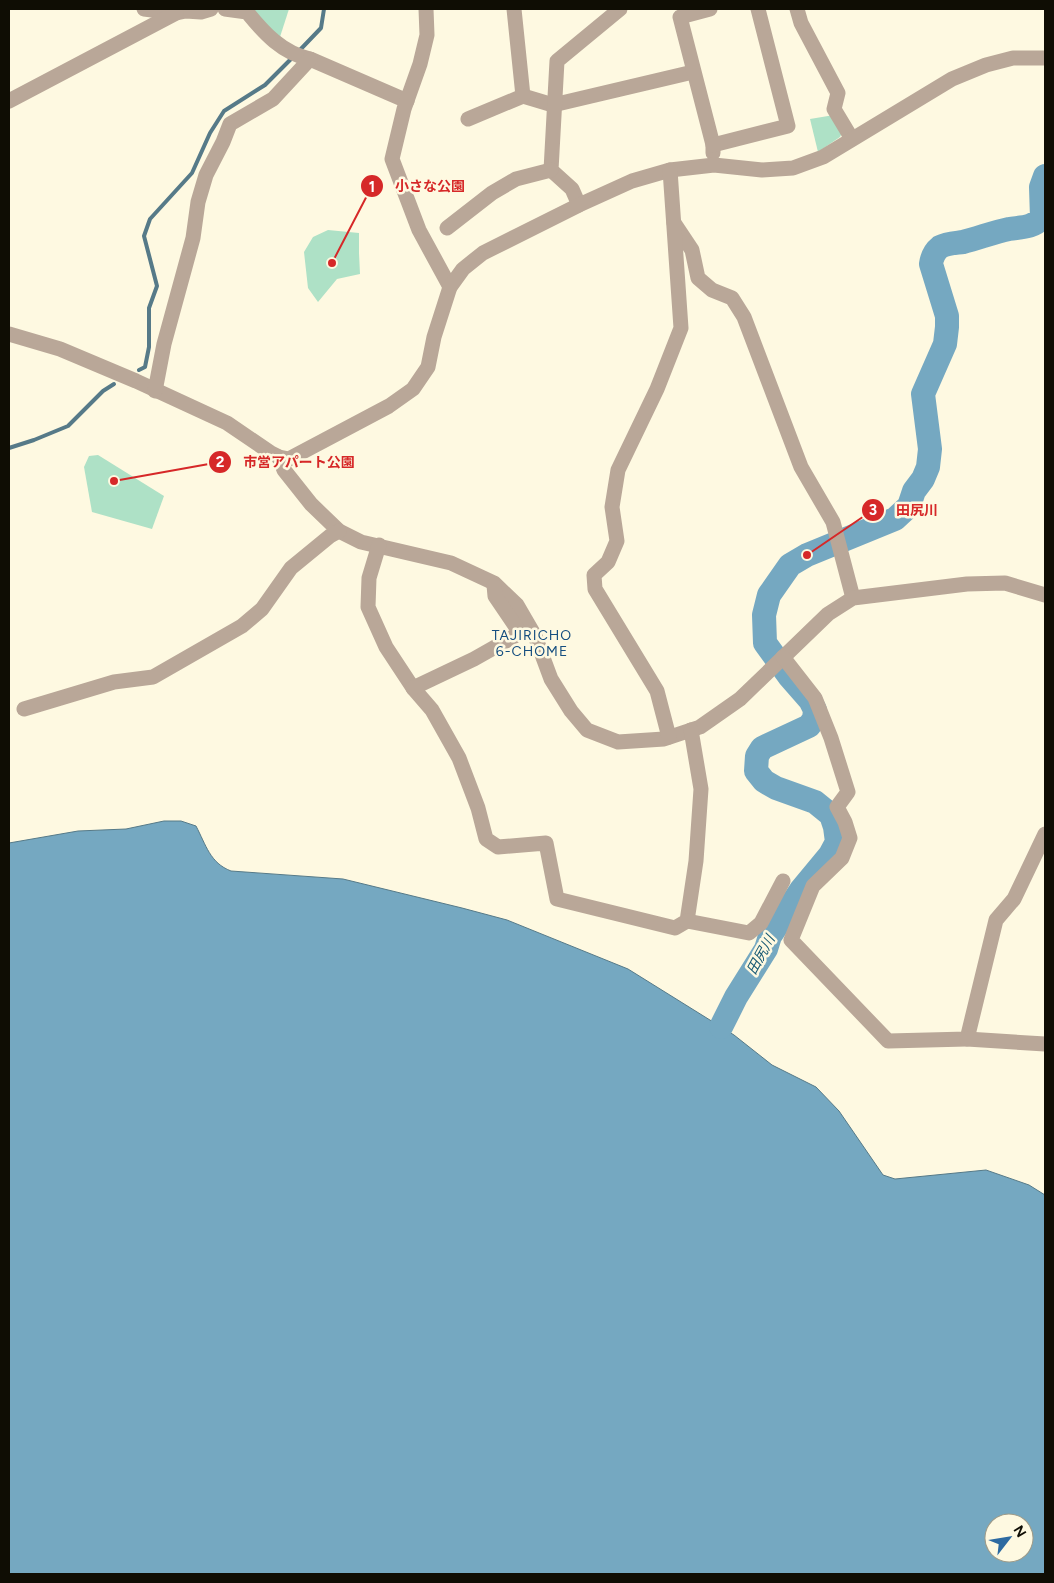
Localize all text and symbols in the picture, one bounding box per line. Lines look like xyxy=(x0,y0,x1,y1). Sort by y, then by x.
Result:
callout: 小さな公園 xyxy=(360,172,475,201)
text: 1 xyxy=(369,178,375,196)
text: 小さな公園 xyxy=(395,178,465,195)
callout: 市営アパート公園 xyxy=(208,448,365,477)
text: 2 xyxy=(216,453,225,471)
text: 市営アパート公園 xyxy=(243,454,355,471)
callout: 田尻川 xyxy=(861,495,948,524)
text: 3 xyxy=(869,501,877,519)
text: 田尻川 xyxy=(896,502,938,519)
district label: TAJIRICHO 6-CHOME xyxy=(492,627,572,660)
water label: 田尻川 xyxy=(743,931,780,977)
north arrow xyxy=(984,1513,1034,1563)
text: N xyxy=(1010,1523,1030,1541)

